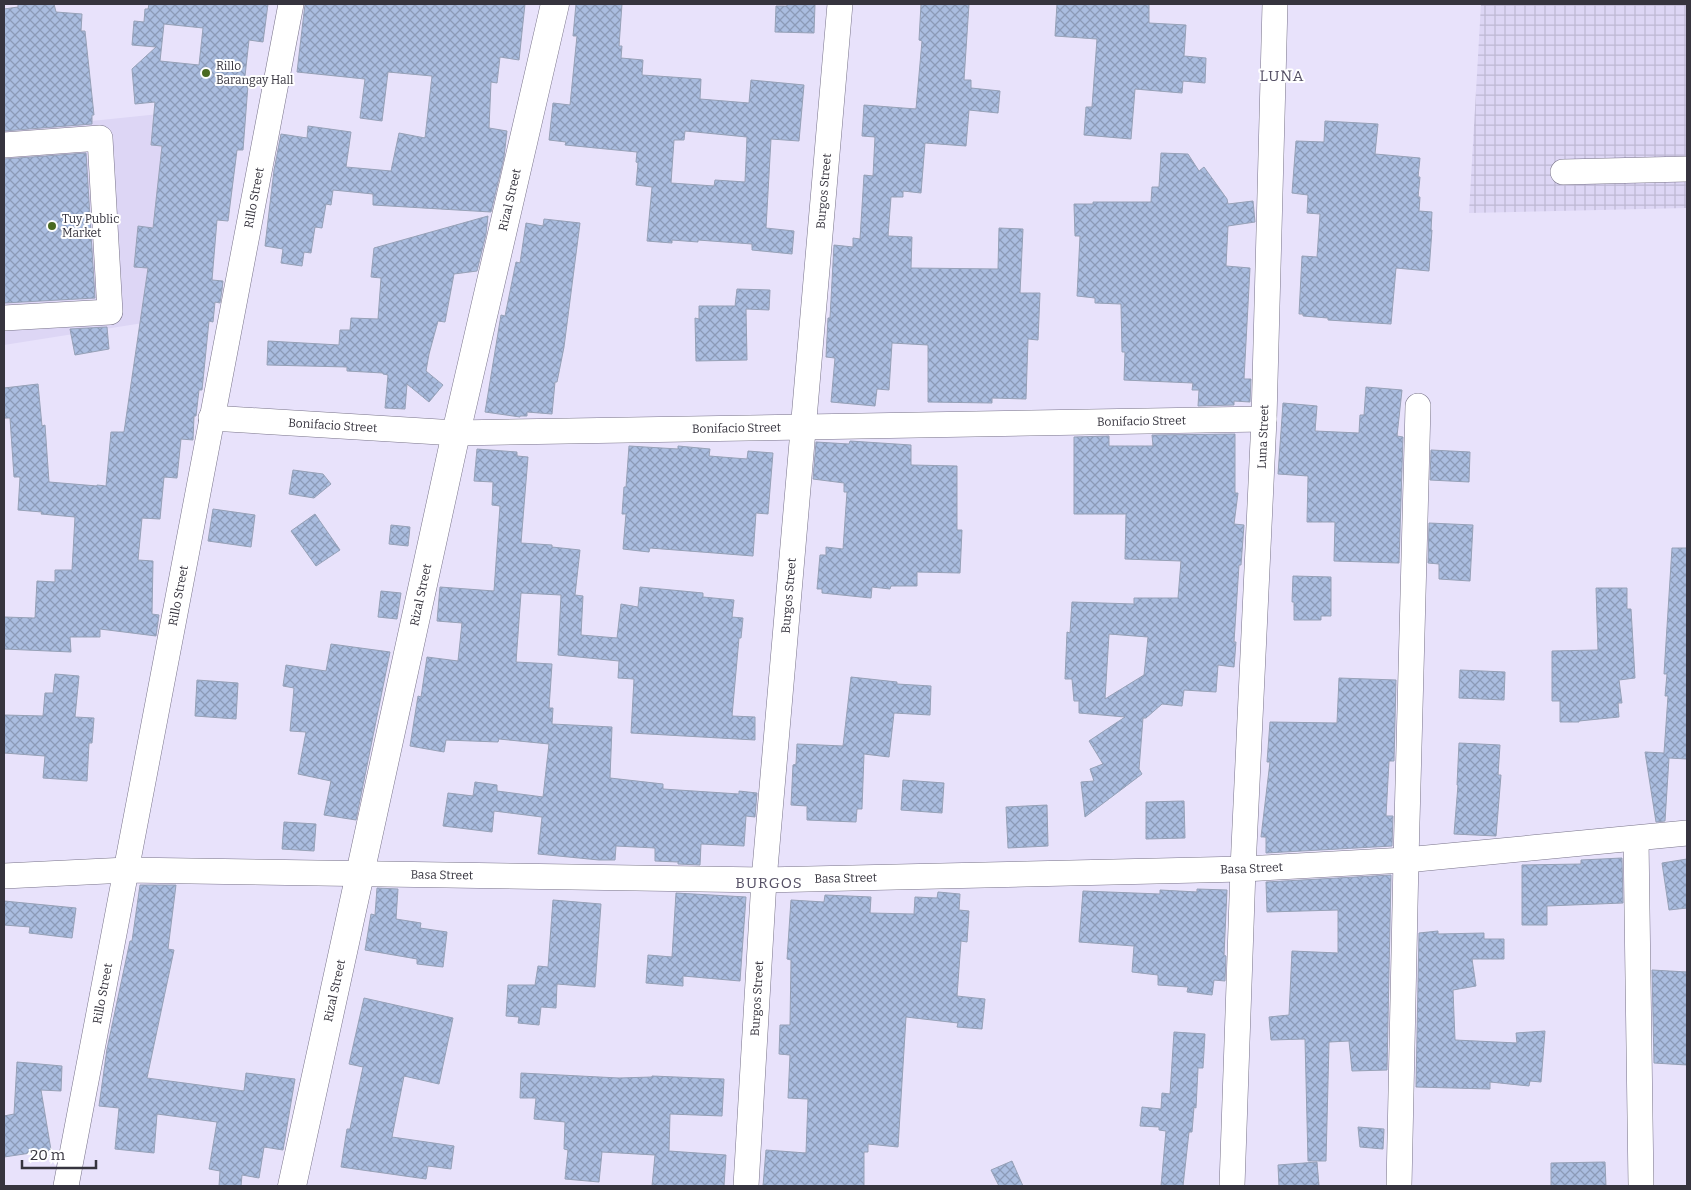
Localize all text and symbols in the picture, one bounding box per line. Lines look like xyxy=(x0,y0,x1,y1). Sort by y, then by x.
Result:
place label: Rillo Barangay Hall xyxy=(216,59,294,87)
marker: Rillo Barangay Hall xyxy=(200,67,212,79)
district label: LUNA xyxy=(1260,67,1304,85)
street label: Burgos Street xyxy=(814,152,834,229)
street label: Rillo Street xyxy=(241,166,267,229)
street label: Rizal Street xyxy=(496,167,524,232)
place label: Tuy Public Market xyxy=(62,212,119,240)
marker: Tuy Public Market xyxy=(46,220,58,232)
street label: Luna Street xyxy=(1255,404,1271,469)
street label: Bonifacio Street xyxy=(1097,413,1187,429)
street label: Bonifacio Street xyxy=(288,416,378,435)
street label: Bonifacio Street xyxy=(692,420,782,436)
street label: Burgos Street xyxy=(778,557,799,634)
street label: Rizal Street xyxy=(407,562,434,627)
street label: Rillo Street xyxy=(166,563,191,627)
street label: Basa Street xyxy=(1220,860,1284,877)
street label: Basa Street xyxy=(410,867,474,882)
street label: Basa Street xyxy=(814,870,878,886)
district label: BURGOS xyxy=(735,874,803,892)
street label: Rizal Street xyxy=(321,957,348,1023)
street label: Burgos Street xyxy=(748,960,766,1036)
street label: Rillo Street xyxy=(90,961,115,1025)
scale bar xyxy=(22,1138,96,1170)
text: 20 m xyxy=(30,1146,66,1164)

